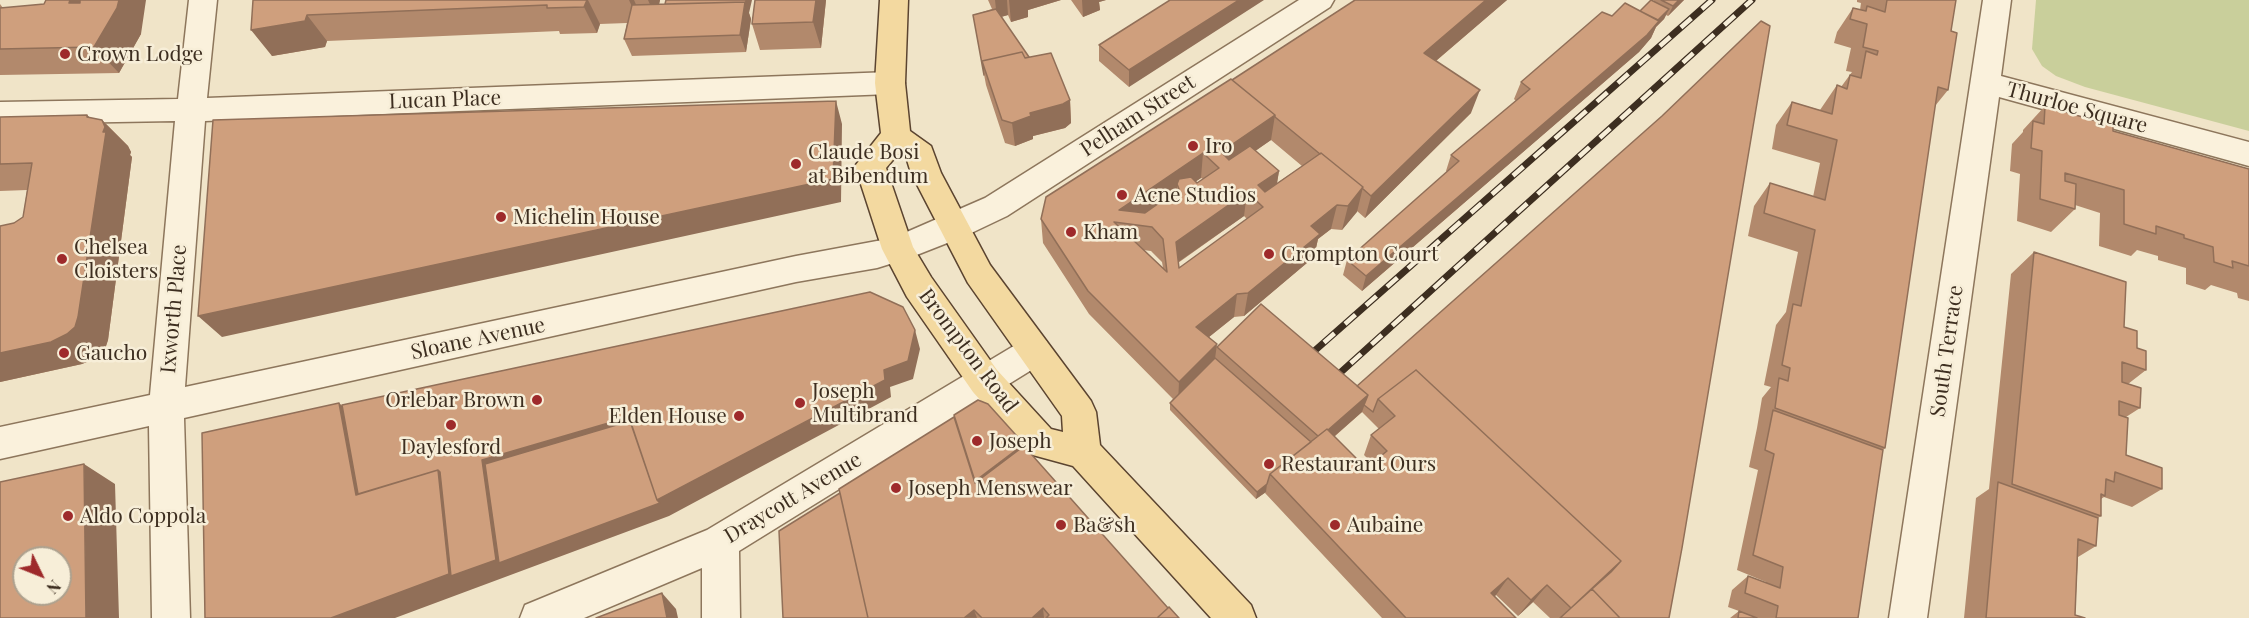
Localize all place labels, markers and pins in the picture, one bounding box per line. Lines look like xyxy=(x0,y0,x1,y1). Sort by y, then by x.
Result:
place label: Crown Lodge xyxy=(77,41,203,67)
marker: Crown Lodge xyxy=(58,47,72,61)
place label: Iro xyxy=(1205,133,1233,159)
place label: Claude Bosi at Bibendum xyxy=(808,139,928,189)
marker: Iro xyxy=(1186,139,1200,153)
marker: Claude Bosi at Bibendum xyxy=(789,157,803,171)
place label: Acne Studios xyxy=(1134,182,1256,208)
marker: Acne Studios xyxy=(1115,188,1129,202)
place label: Michelin House xyxy=(513,204,660,230)
marker: Michelin House xyxy=(494,210,508,224)
place label: Kham xyxy=(1083,219,1138,245)
marker: Kham xyxy=(1064,225,1078,239)
place label: Chelsea Cloisters xyxy=(74,234,158,284)
place label: Crompton Court xyxy=(1281,241,1438,267)
marker: Crompton Court xyxy=(1262,247,1276,261)
marker: Chelsea Cloisters xyxy=(55,252,69,266)
place label: Gaucho xyxy=(76,340,147,366)
marker: Gaucho xyxy=(57,346,71,360)
place label: Joseph Multibrand xyxy=(812,378,918,428)
place label: Orlebar Brown xyxy=(385,387,525,413)
marker: Orlebar Brown xyxy=(530,393,544,407)
marker: Joseph Multibrand xyxy=(793,396,807,410)
place label: Elden House xyxy=(609,403,727,429)
marker: Elden House xyxy=(732,409,746,423)
marker: Daylesford xyxy=(444,418,458,432)
place label: Joseph xyxy=(989,428,1052,454)
place label: Daylesford xyxy=(401,434,501,460)
marker: Joseph xyxy=(970,434,984,448)
place label: Restaurant Ours xyxy=(1281,451,1436,477)
marker: Restaurant Ours xyxy=(1262,457,1276,471)
place label: Joseph Menswear xyxy=(908,475,1073,501)
marker: Joseph Menswear xyxy=(889,481,903,495)
place label: Aldo Coppola xyxy=(80,503,206,529)
marker: Aldo Coppola xyxy=(61,509,75,523)
place label: Ba&sh xyxy=(1073,512,1136,538)
place label: Aubaine xyxy=(1347,512,1423,538)
marker: Ba&sh xyxy=(1054,518,1068,532)
marker: Aubaine xyxy=(1328,518,1342,532)

